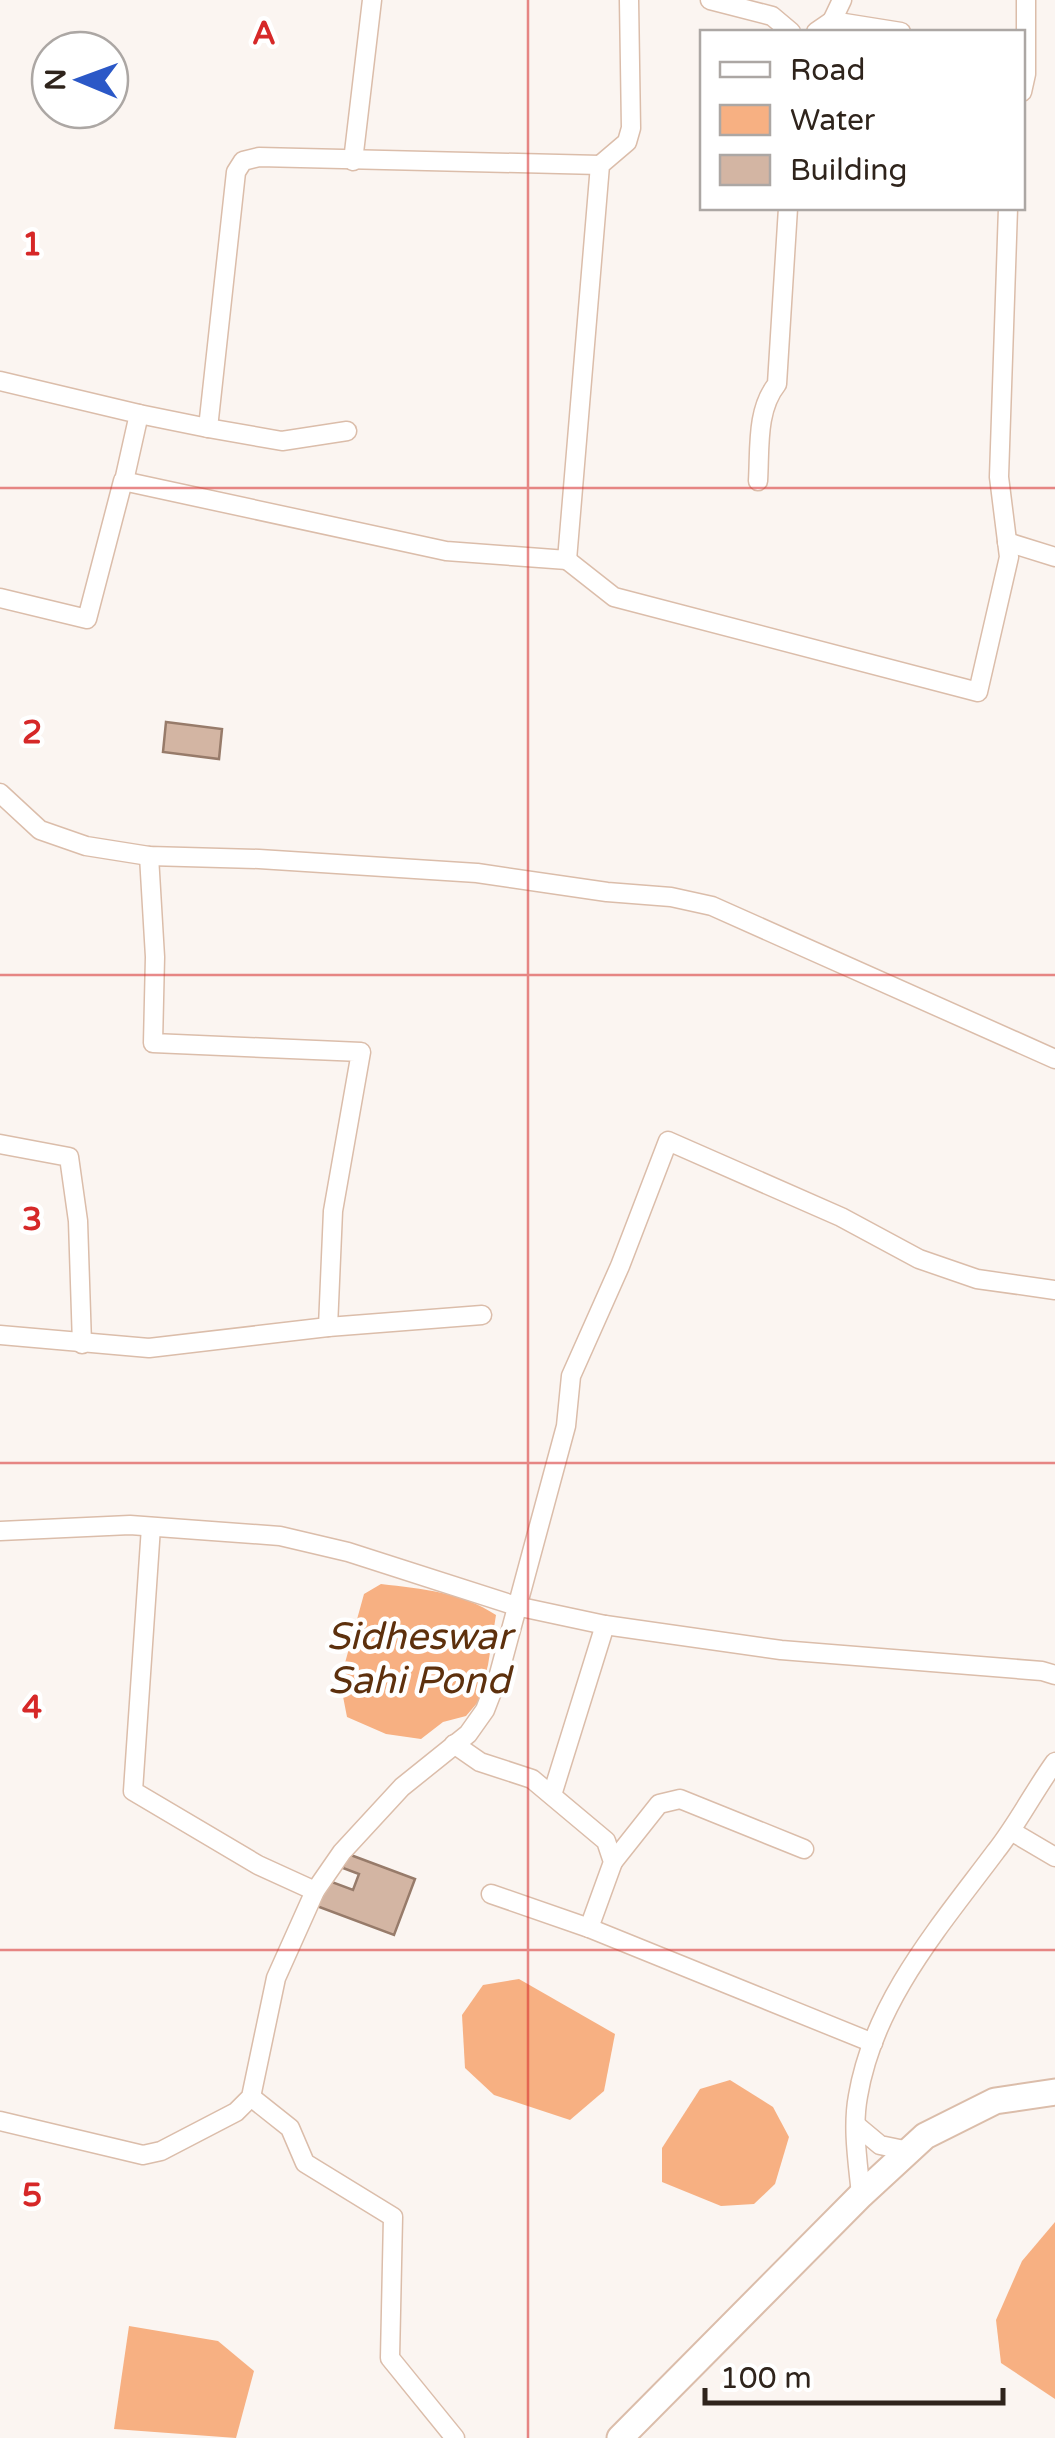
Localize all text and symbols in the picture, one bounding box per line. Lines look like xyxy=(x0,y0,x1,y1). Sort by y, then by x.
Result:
text: A xyxy=(252,15,276,53)
north arrow xyxy=(30,30,130,130)
legend xyxy=(700,30,1025,210)
text: Road xyxy=(790,52,865,89)
text: N xyxy=(39,68,73,91)
text: Water xyxy=(790,102,876,139)
text: Building xyxy=(790,152,907,189)
text: 1 xyxy=(22,226,42,264)
text: 2 xyxy=(22,714,42,752)
text: 3 xyxy=(22,1201,42,1239)
water label: Sidheswar Sahi Pond xyxy=(326,1614,516,1704)
text: 4 xyxy=(22,1689,42,1727)
text: 5 xyxy=(22,2177,42,2215)
scale bar xyxy=(705,2343,1002,2405)
text: 100 m xyxy=(720,2360,812,2397)

